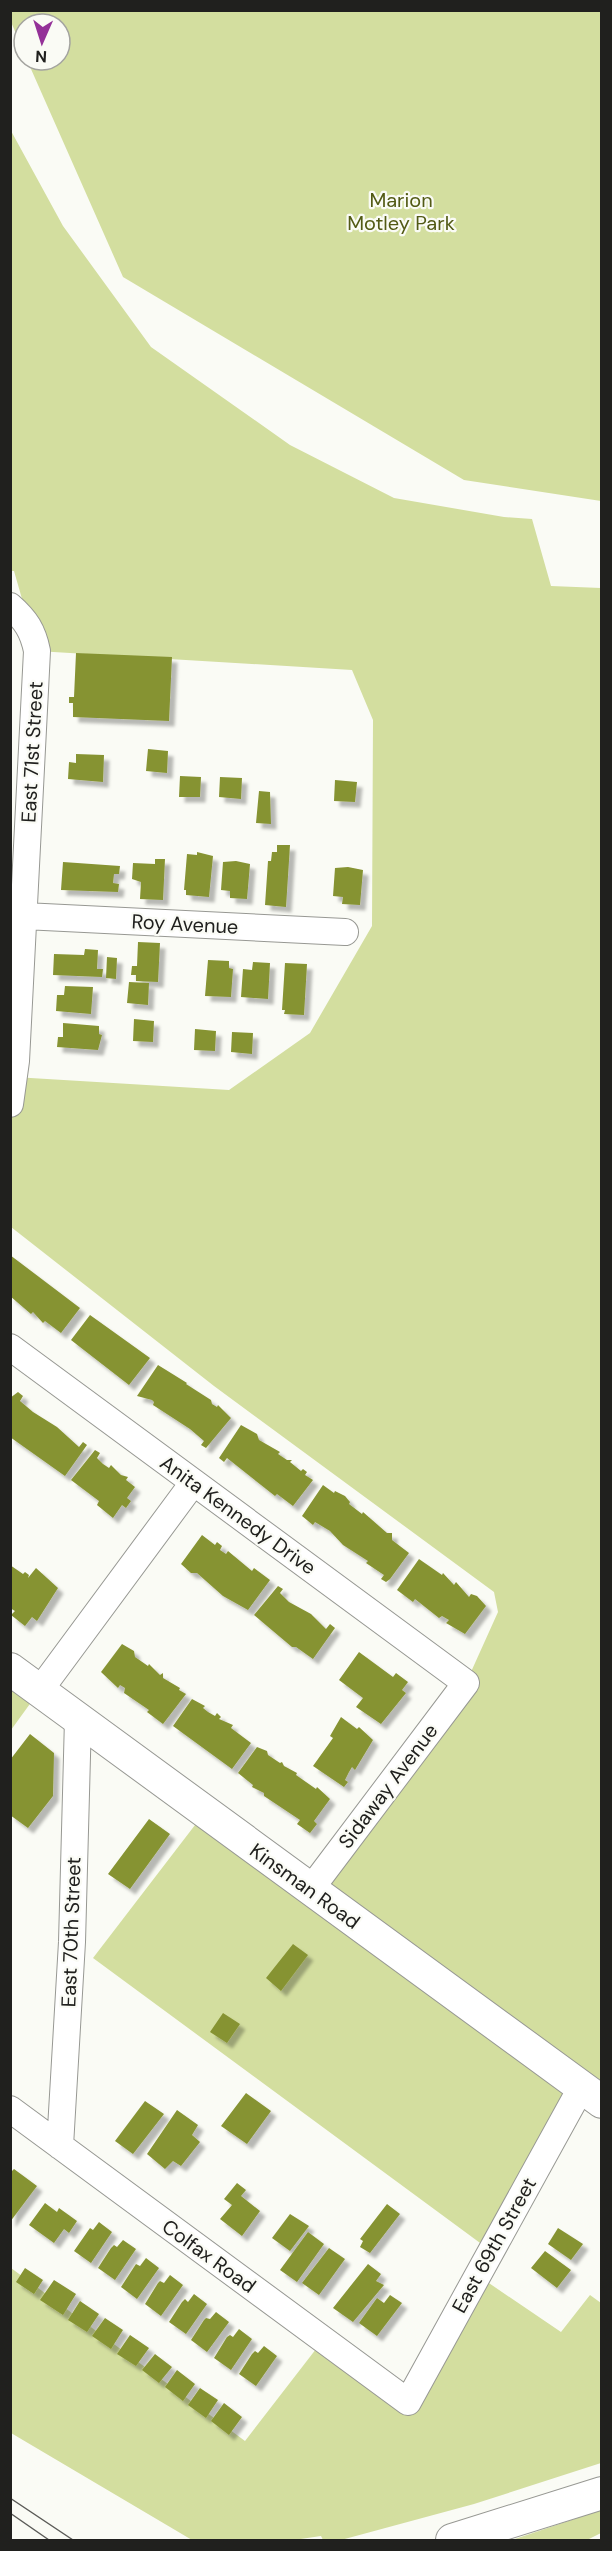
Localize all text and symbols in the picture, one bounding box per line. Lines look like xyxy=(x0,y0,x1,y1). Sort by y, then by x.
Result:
north arrow xyxy=(12,12,72,72)
text: N xyxy=(35,46,48,67)
park label: Marion Motley Park xyxy=(347,187,455,236)
street label: East 71st Street xyxy=(15,681,49,823)
street label: Roy Avenue xyxy=(131,908,239,940)
street label: Anita Kennedy Drive xyxy=(155,1450,321,1580)
street label: Sidaway Avenue xyxy=(333,1718,443,1854)
street label: Kinsman Road xyxy=(245,1837,365,1935)
street label: East 70th Street xyxy=(55,1856,87,2008)
street label: East 69th Street xyxy=(446,2173,542,2317)
street label: Colfax Road xyxy=(157,2213,261,2299)

